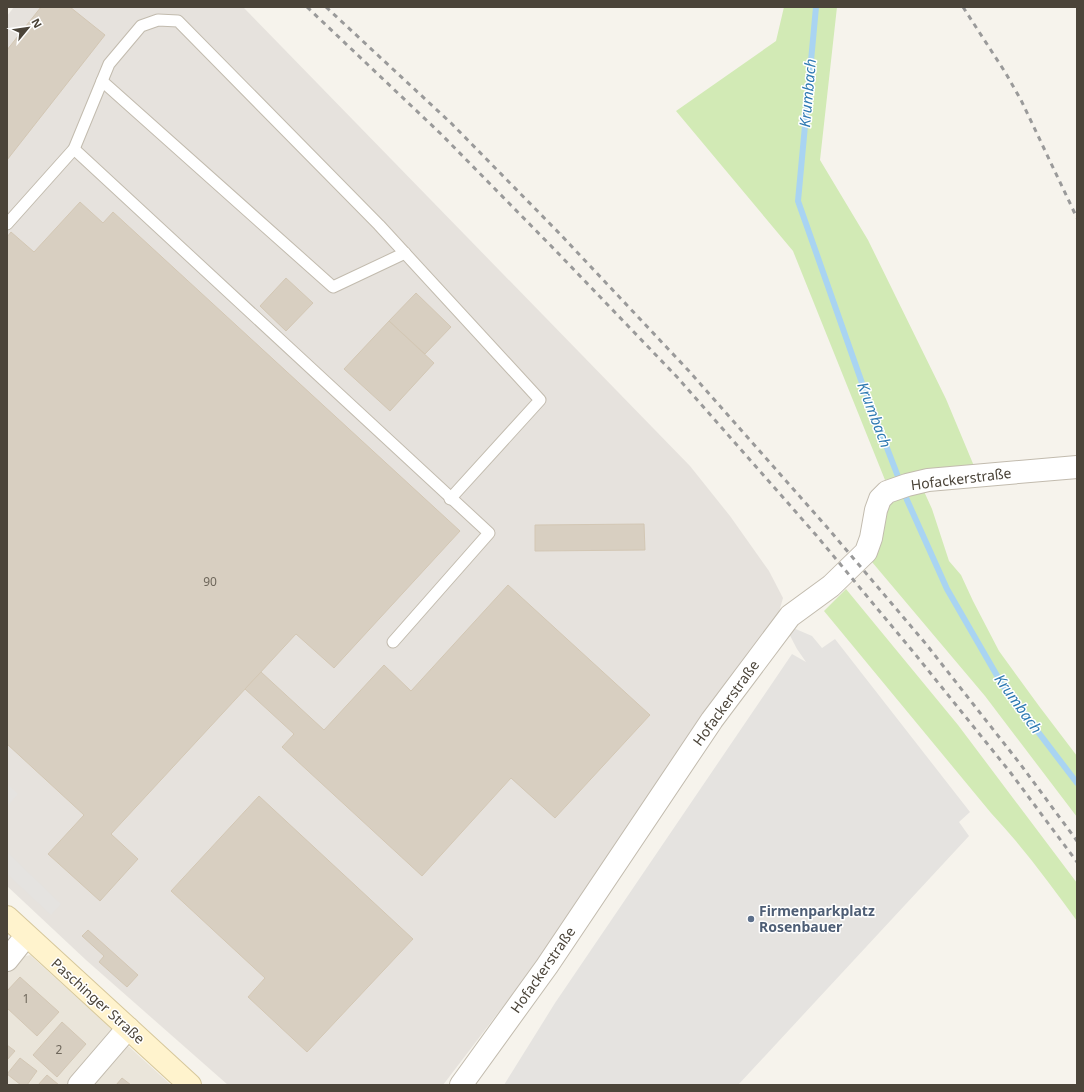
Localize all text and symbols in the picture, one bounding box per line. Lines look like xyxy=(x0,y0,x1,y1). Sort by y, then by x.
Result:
north arrow xyxy=(8,8,48,48)
text: N xyxy=(28,15,46,30)
water label: Krumbach xyxy=(794,58,820,128)
water label: Krumbach xyxy=(853,379,897,450)
street label: Hofackerstraße xyxy=(910,463,1012,494)
house number: 90 xyxy=(203,573,217,590)
street label: Hofackerstraße xyxy=(688,656,763,749)
water label: Krumbach xyxy=(990,670,1047,737)
place label: Firmenparkplatz Rosenbauer xyxy=(759,901,875,936)
marker: Firmenparkplatz Rosenbauer xyxy=(746,914,756,924)
street label: Hofackerstraße xyxy=(506,923,579,1017)
street label: Paschinger Straße xyxy=(48,954,149,1048)
house number: 1 xyxy=(23,990,29,1007)
house number: 2 xyxy=(56,1041,63,1058)

